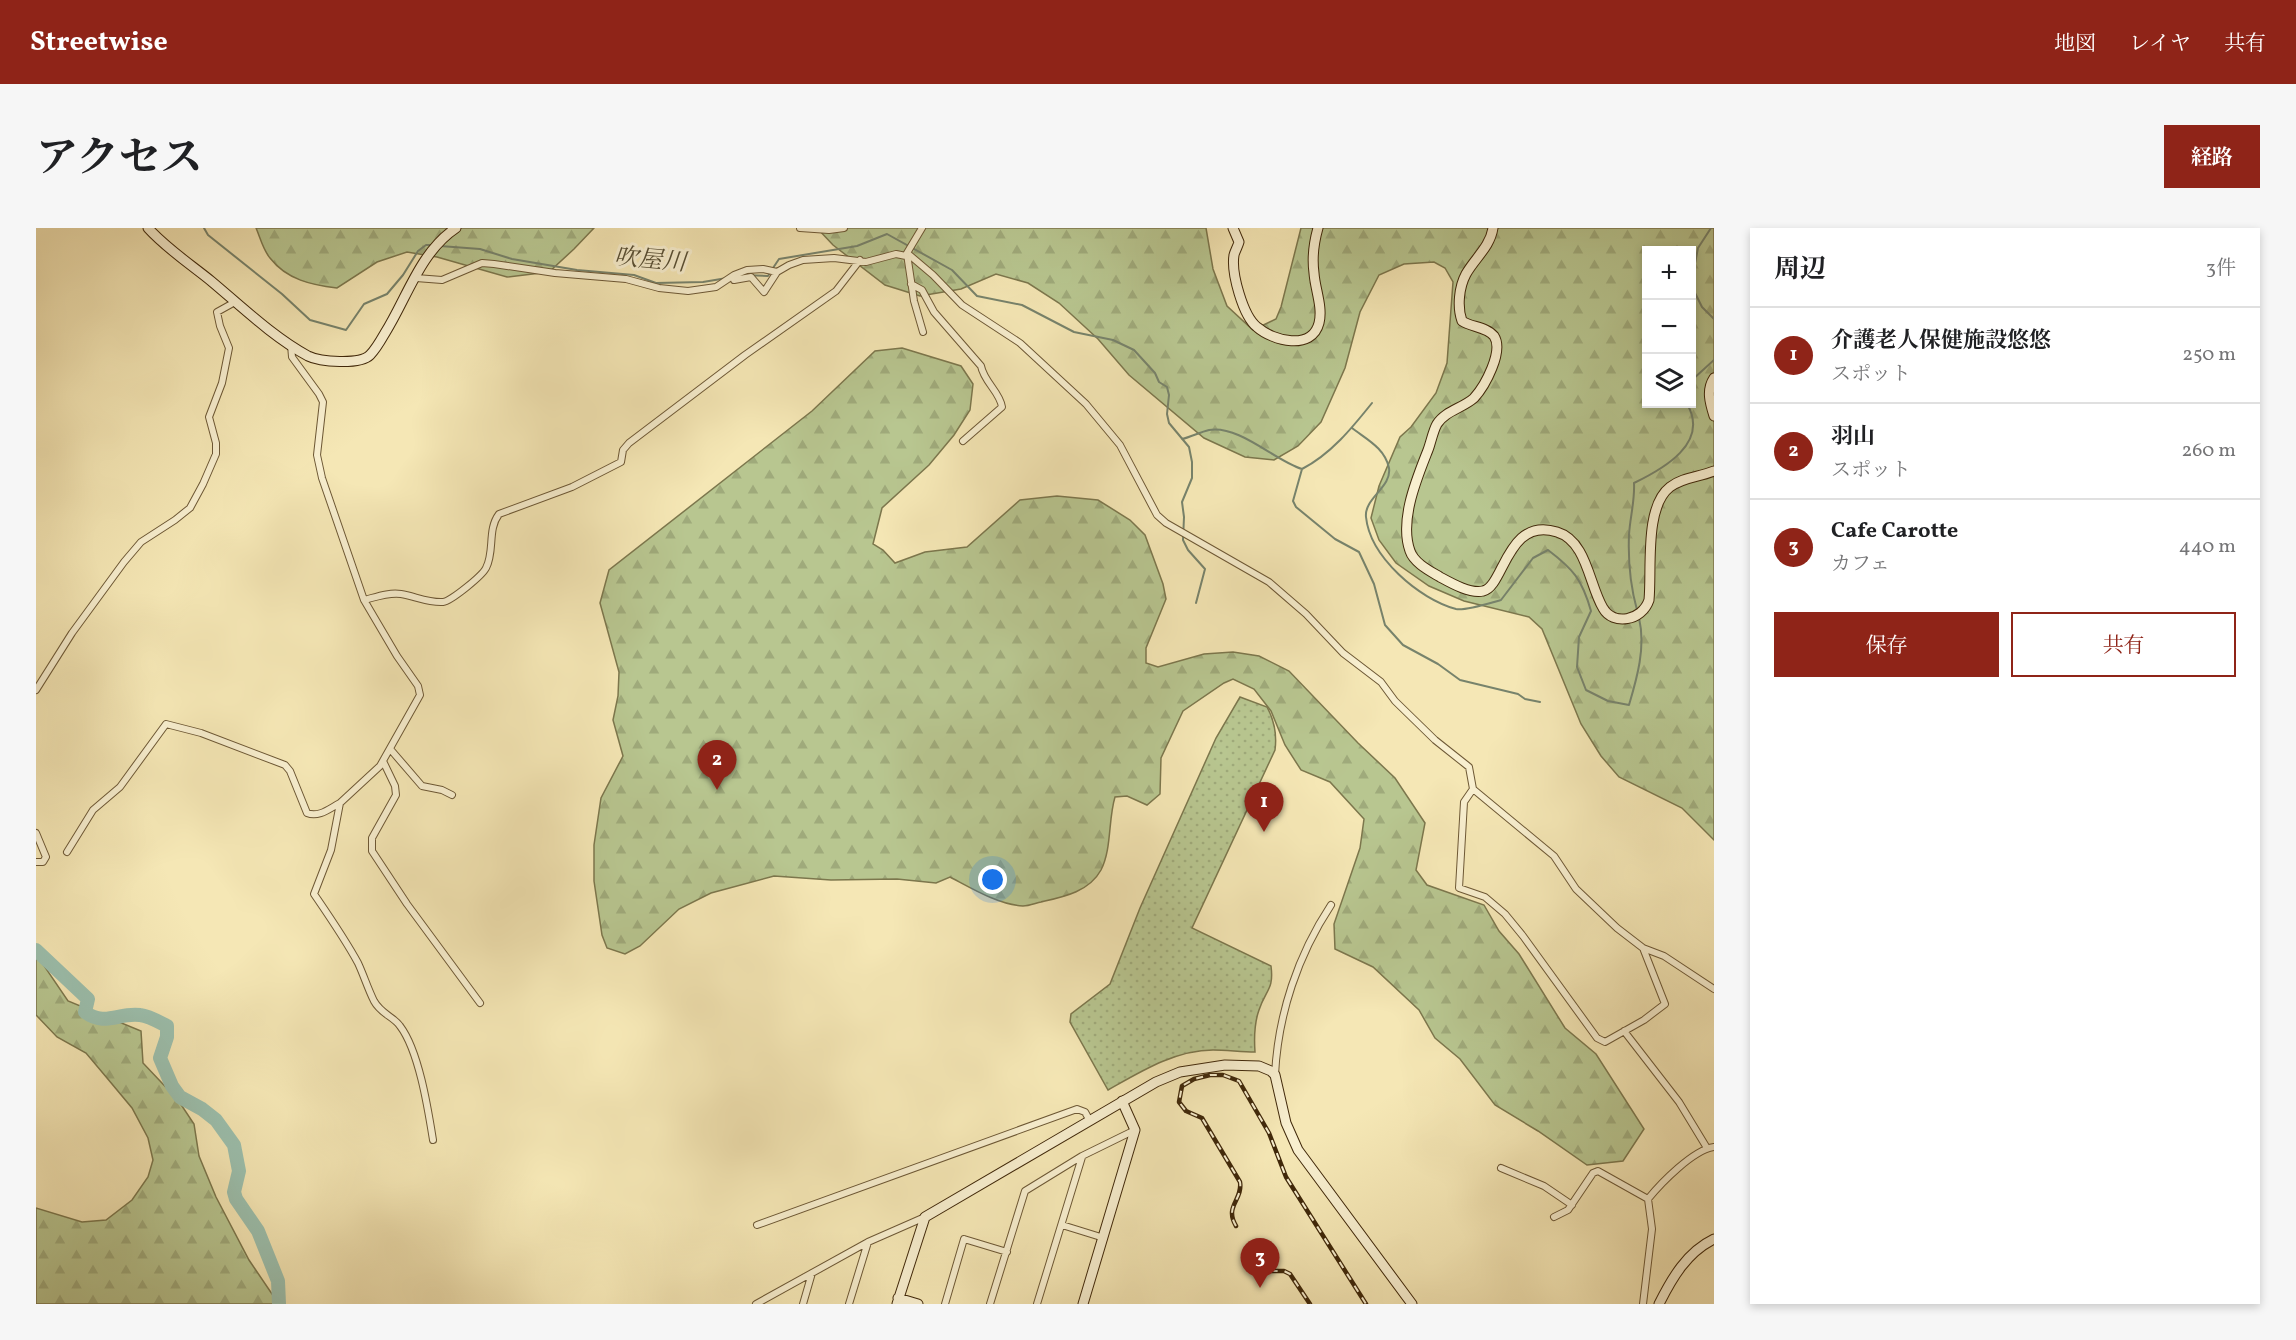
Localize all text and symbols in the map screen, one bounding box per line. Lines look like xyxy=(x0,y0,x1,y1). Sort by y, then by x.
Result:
text: Streetwise xyxy=(30,23,168,62)
text: 地図 xyxy=(2054,30,2096,59)
text: レイヤ xyxy=(2129,30,2191,59)
text: 共有 xyxy=(2224,30,2266,59)
button: 経路 xyxy=(2164,125,2260,188)
text: アクセス xyxy=(36,131,203,190)
water label: 吹屋川 xyxy=(613,241,690,281)
map controls xyxy=(1642,246,1696,408)
button: + xyxy=(1642,246,1696,300)
text: 周辺 xyxy=(1774,252,1826,288)
text: 3件 xyxy=(2206,255,2236,283)
button: − xyxy=(1642,300,1696,354)
text: 介護老人保健施設悠悠 xyxy=(1831,326,2051,357)
text: 1 xyxy=(1789,341,1798,369)
text: 250 m xyxy=(2182,341,2236,369)
button: layers xyxy=(1642,354,1696,408)
text: スポット xyxy=(1831,361,1911,389)
text: 羽山 xyxy=(1831,422,1875,453)
text: 2 xyxy=(1788,437,1799,465)
text: 260 m xyxy=(2181,437,2236,465)
text: スポット xyxy=(1831,457,1911,485)
text: Cafe Carotte xyxy=(1831,516,1958,547)
text: 3 xyxy=(1788,533,1799,561)
text: 440 m xyxy=(2179,533,2236,561)
text: カフェ xyxy=(1831,551,1890,579)
button: 保存 xyxy=(1774,612,1999,677)
button: 共有 xyxy=(2011,612,2236,677)
pin: 2 xyxy=(698,740,736,790)
pin: 1 xyxy=(1244,782,1284,832)
your location xyxy=(978,865,1007,894)
pin: 3 xyxy=(1240,1238,1280,1288)

